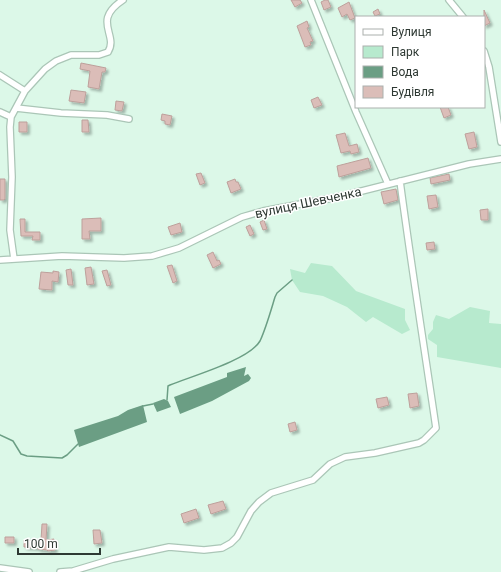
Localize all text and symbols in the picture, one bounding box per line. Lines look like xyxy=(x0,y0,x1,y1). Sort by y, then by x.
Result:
legend xyxy=(355,16,485,108)
text: Вулиця xyxy=(391,25,432,39)
text: Парк xyxy=(391,45,420,59)
text: Вода xyxy=(391,65,419,79)
text: Будівля xyxy=(391,85,434,99)
street label: вулиця Шевченка xyxy=(253,184,363,221)
scale bar xyxy=(18,530,100,556)
text: 100 m xyxy=(24,537,58,551)

